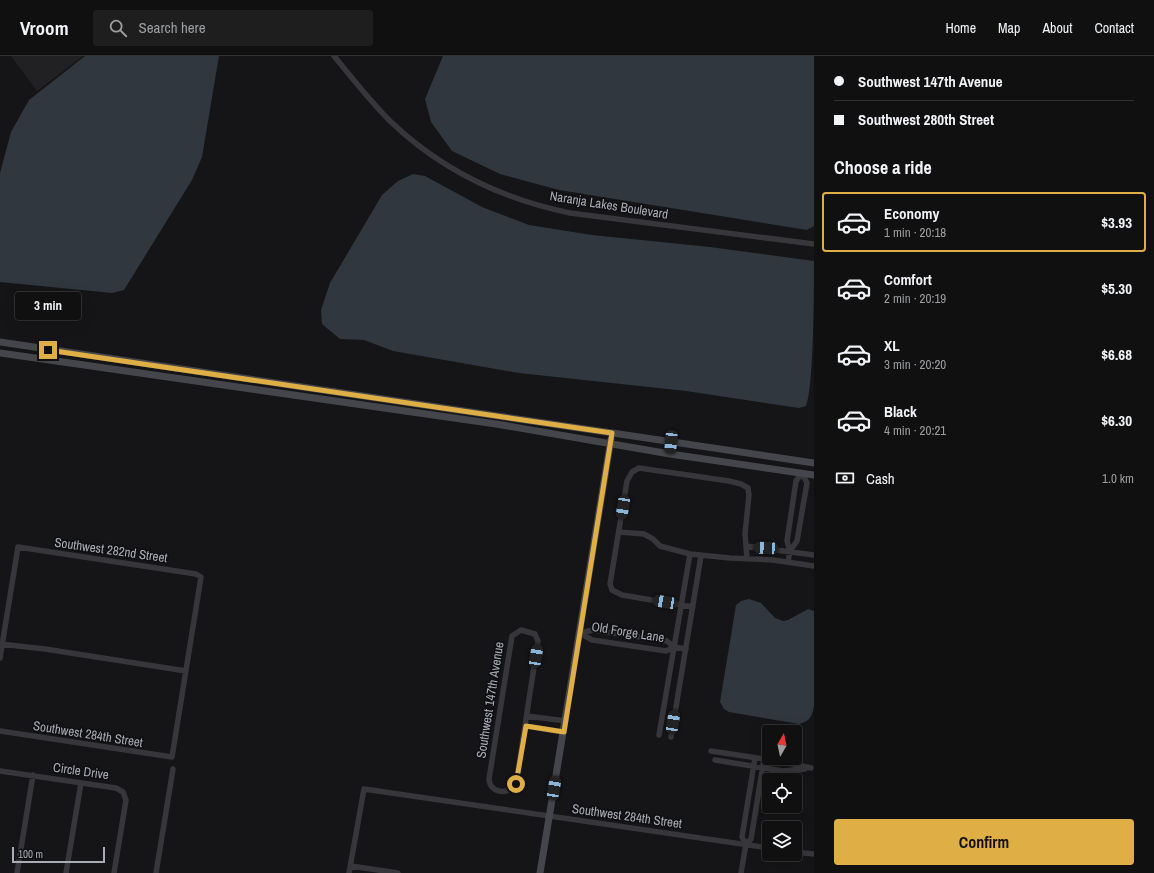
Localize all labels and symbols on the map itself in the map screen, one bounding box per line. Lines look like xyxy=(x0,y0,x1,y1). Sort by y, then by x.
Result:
street label: Naranja Lakes Boulevard xyxy=(549,187,670,223)
callout: 3 min xyxy=(15,292,81,320)
route end xyxy=(39,341,57,359)
car xyxy=(664,430,678,454)
car xyxy=(615,494,631,520)
street label: Southwest 282nd Street xyxy=(53,534,169,566)
car xyxy=(754,541,778,555)
car xyxy=(652,594,678,610)
street label: Old Forge Lane xyxy=(590,618,666,646)
street label: Southwest 147th Avenue xyxy=(472,640,508,759)
car xyxy=(528,643,544,669)
car xyxy=(665,709,681,735)
street label: Southwest 284th Street xyxy=(32,717,144,751)
north arrow xyxy=(762,725,802,765)
street label: Circle Drive xyxy=(52,759,110,783)
route start xyxy=(507,775,525,793)
car xyxy=(546,775,562,801)
street label: Southwest 284th Street xyxy=(571,800,683,832)
scale bar xyxy=(12,845,105,864)

